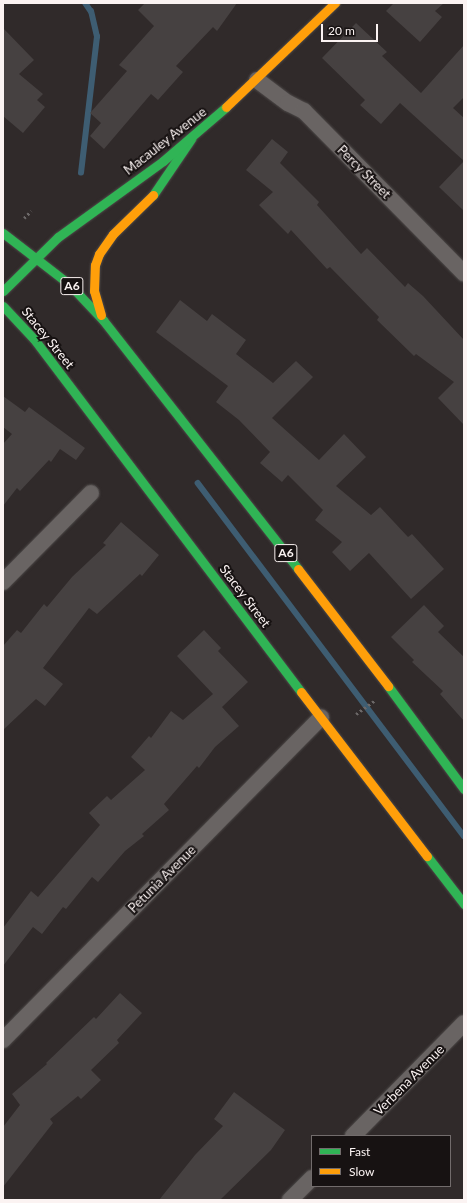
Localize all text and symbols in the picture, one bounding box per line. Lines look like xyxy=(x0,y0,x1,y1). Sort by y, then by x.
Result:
scale bar xyxy=(323,16,380,42)
text: 20 m xyxy=(328,23,355,38)
street label: Macauley Avenue xyxy=(120,104,210,178)
street label: Percy Street xyxy=(334,142,394,202)
road number: A6 xyxy=(60,276,84,296)
street label: Stacey Street xyxy=(18,304,78,372)
road number: A6 xyxy=(274,543,298,563)
street label: Stacey Street xyxy=(216,561,274,631)
street label: Petunia Avenue xyxy=(125,842,199,916)
street label: Verbena Avenue xyxy=(370,1041,448,1119)
legend xyxy=(311,1135,451,1187)
text: Fast xyxy=(349,1144,370,1159)
text: Slow xyxy=(349,1164,374,1179)

